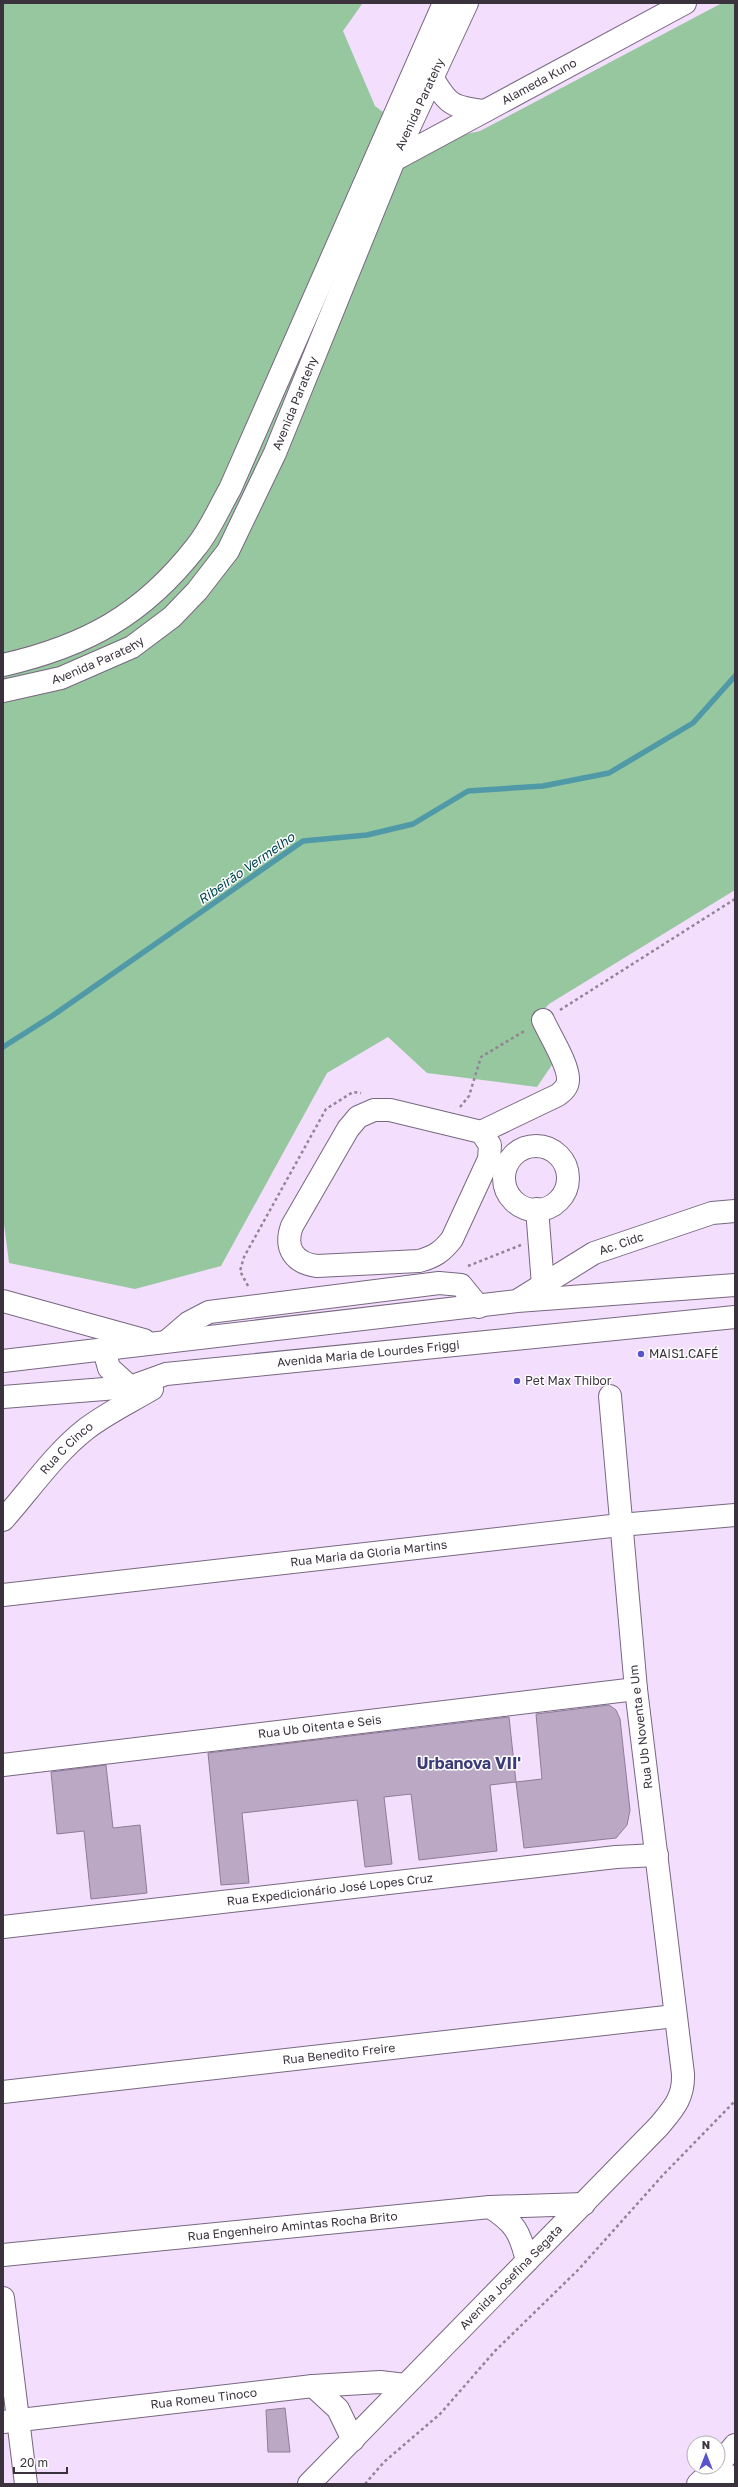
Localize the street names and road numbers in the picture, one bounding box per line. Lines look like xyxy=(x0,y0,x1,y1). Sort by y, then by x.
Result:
street label: Avenida Paratehy xyxy=(392,55,447,153)
street label: Alameda Kuno xyxy=(499,55,579,108)
street label: Avenida Paratehy xyxy=(269,354,321,452)
street label: Avenida Paratehy xyxy=(50,633,147,687)
street label: Ac. Cidc xyxy=(597,1229,646,1258)
street label: Avenida Maria de Lourdes Friggi xyxy=(276,1337,460,1370)
street label: Rua C Cinco xyxy=(36,1418,96,1477)
street label: Rua Maria da Gloria Martins xyxy=(289,1537,448,1569)
street label: Rua Ub Noventa e Um xyxy=(625,1664,656,1790)
street label: Rua Ub Oitenta e Seis xyxy=(257,1712,382,1741)
street label: Rua Expedicionário José Lopes Cruz xyxy=(226,1870,434,1908)
street label: Rua Benedito Freire xyxy=(282,2040,396,2067)
street label: Rua Engenheiro Amintas Rocha Brito xyxy=(187,2208,398,2244)
street label: Avenida Josefina Segata xyxy=(456,2221,565,2333)
street label: Rua Romeu Tinoco xyxy=(150,2385,258,2412)

